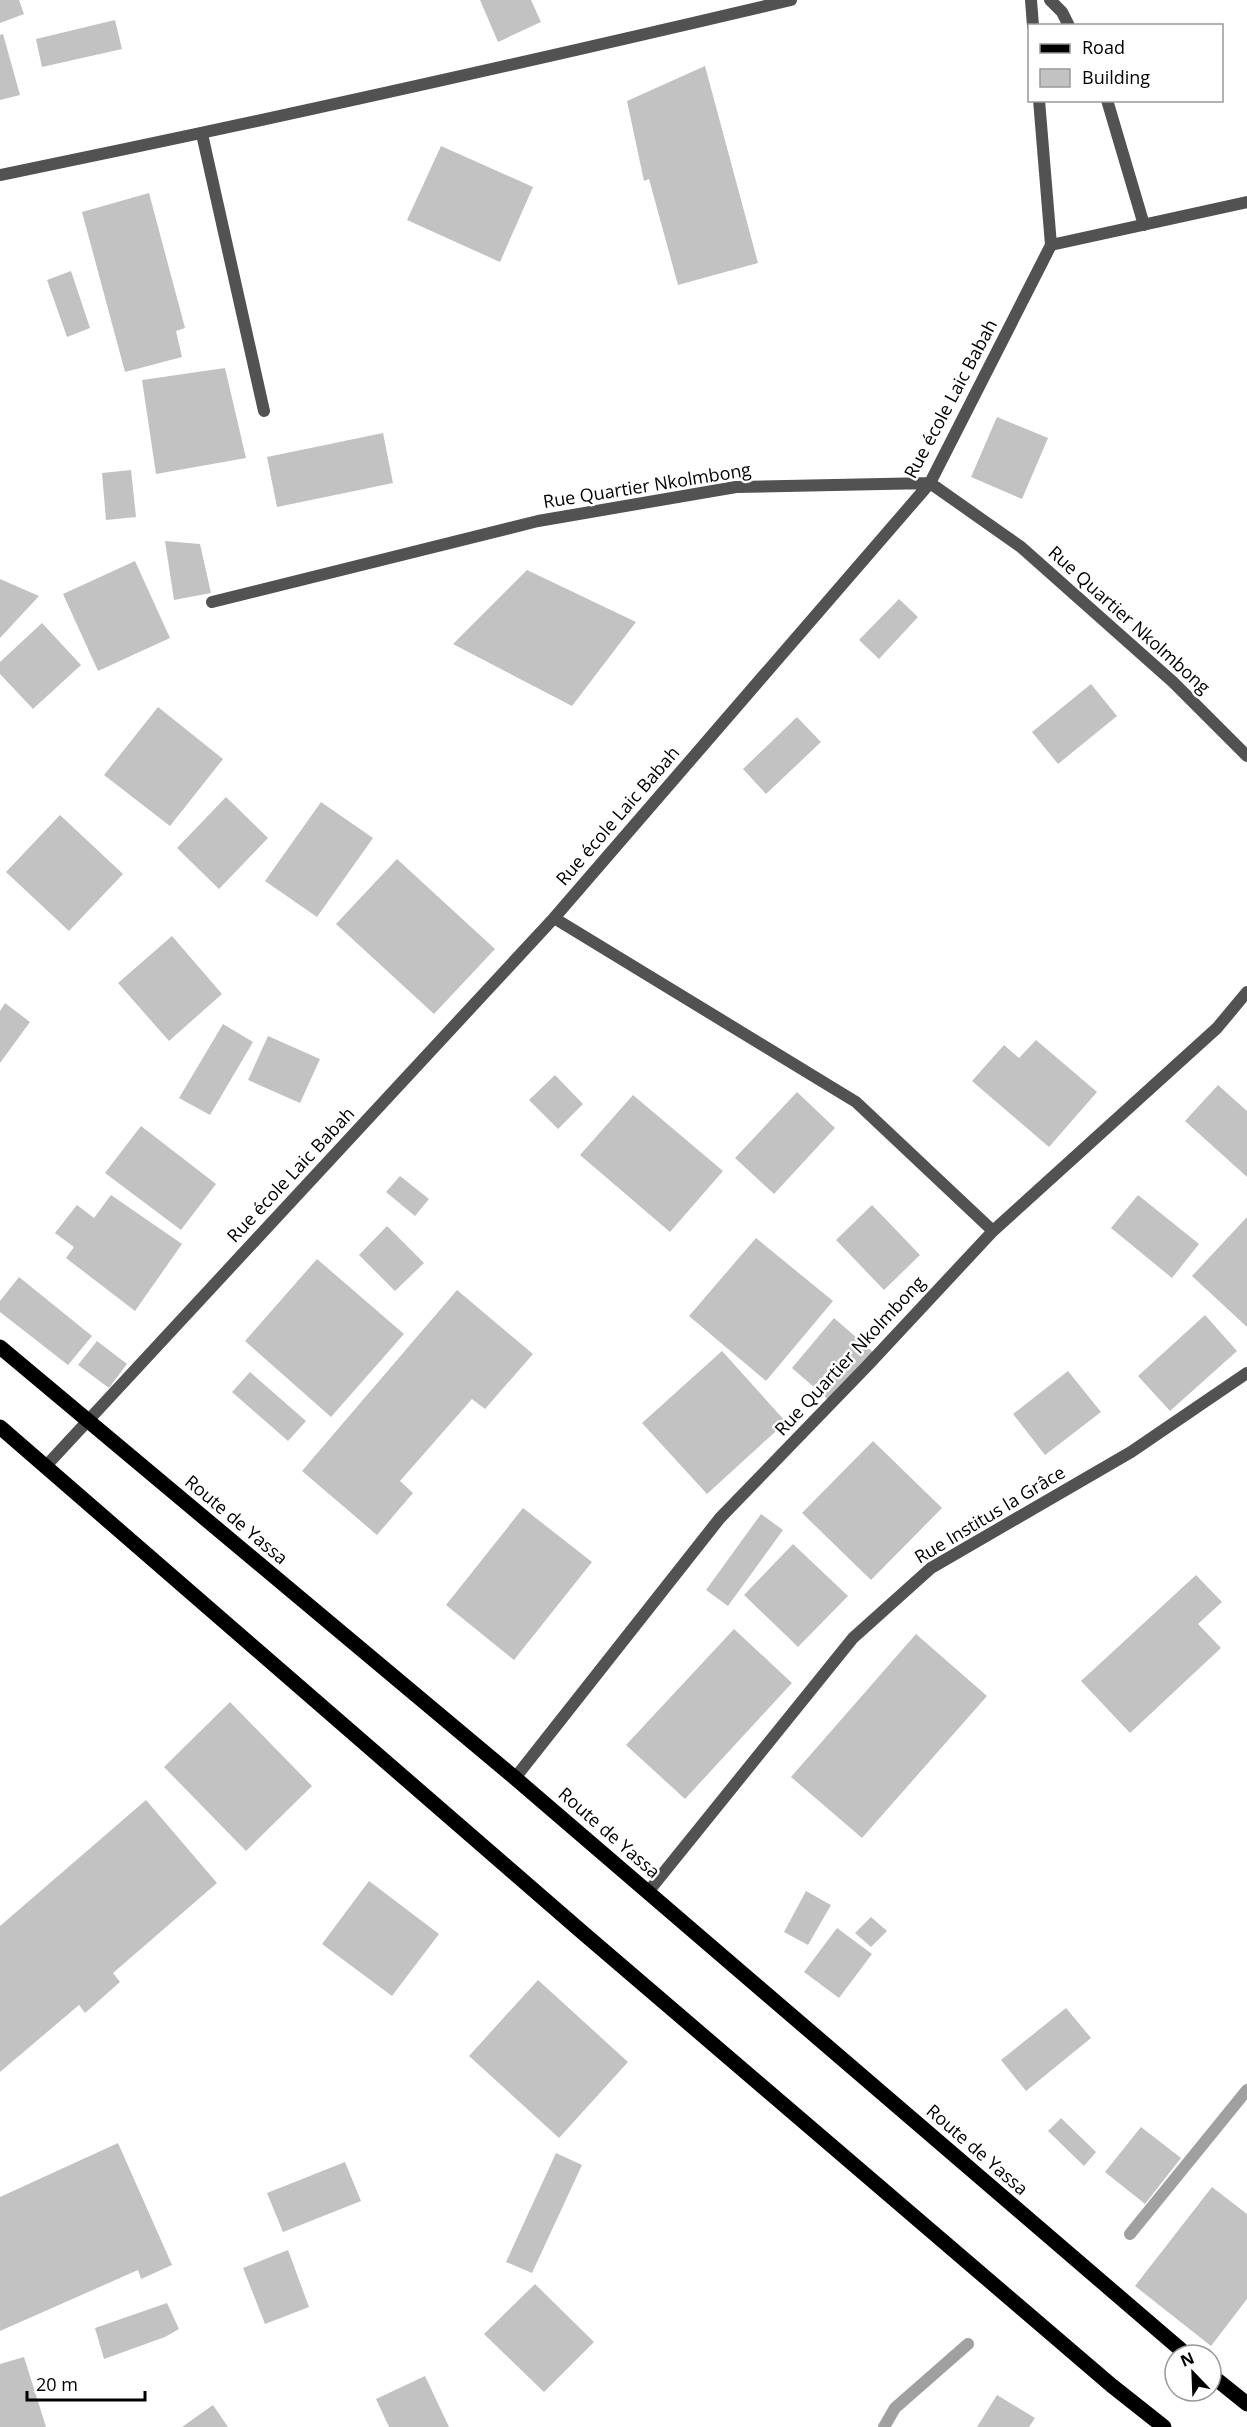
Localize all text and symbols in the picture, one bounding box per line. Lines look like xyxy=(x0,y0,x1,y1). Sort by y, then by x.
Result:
legend xyxy=(1028,24,1223,102)
text: Road xyxy=(1082,35,1125,59)
text: Building xyxy=(1082,65,1150,89)
street label: Rue école Laic Babah xyxy=(898,315,1002,482)
street label: Rue Quartier Nkolmbong xyxy=(541,457,753,513)
street label: Rue Quartier Nkolmbong xyxy=(1044,540,1216,699)
street label: Rue école Laic Babah xyxy=(550,741,684,890)
street label: Rue école Laic Babah xyxy=(221,1102,359,1247)
street label: Rue Quartier Nkolmbong xyxy=(769,1270,930,1440)
street label: Rue Institus la Grâce xyxy=(910,1460,1069,1569)
street label: Route de Yassa xyxy=(180,1469,293,1569)
street label: Route de Yassa xyxy=(554,1781,666,1883)
street label: Route de Yassa xyxy=(922,2098,1034,2200)
north arrow xyxy=(1163,2343,1223,2403)
text: N xyxy=(1177,2347,1197,2372)
scale bar xyxy=(27,2364,146,2402)
text: 20 m xyxy=(36,2372,78,2396)

